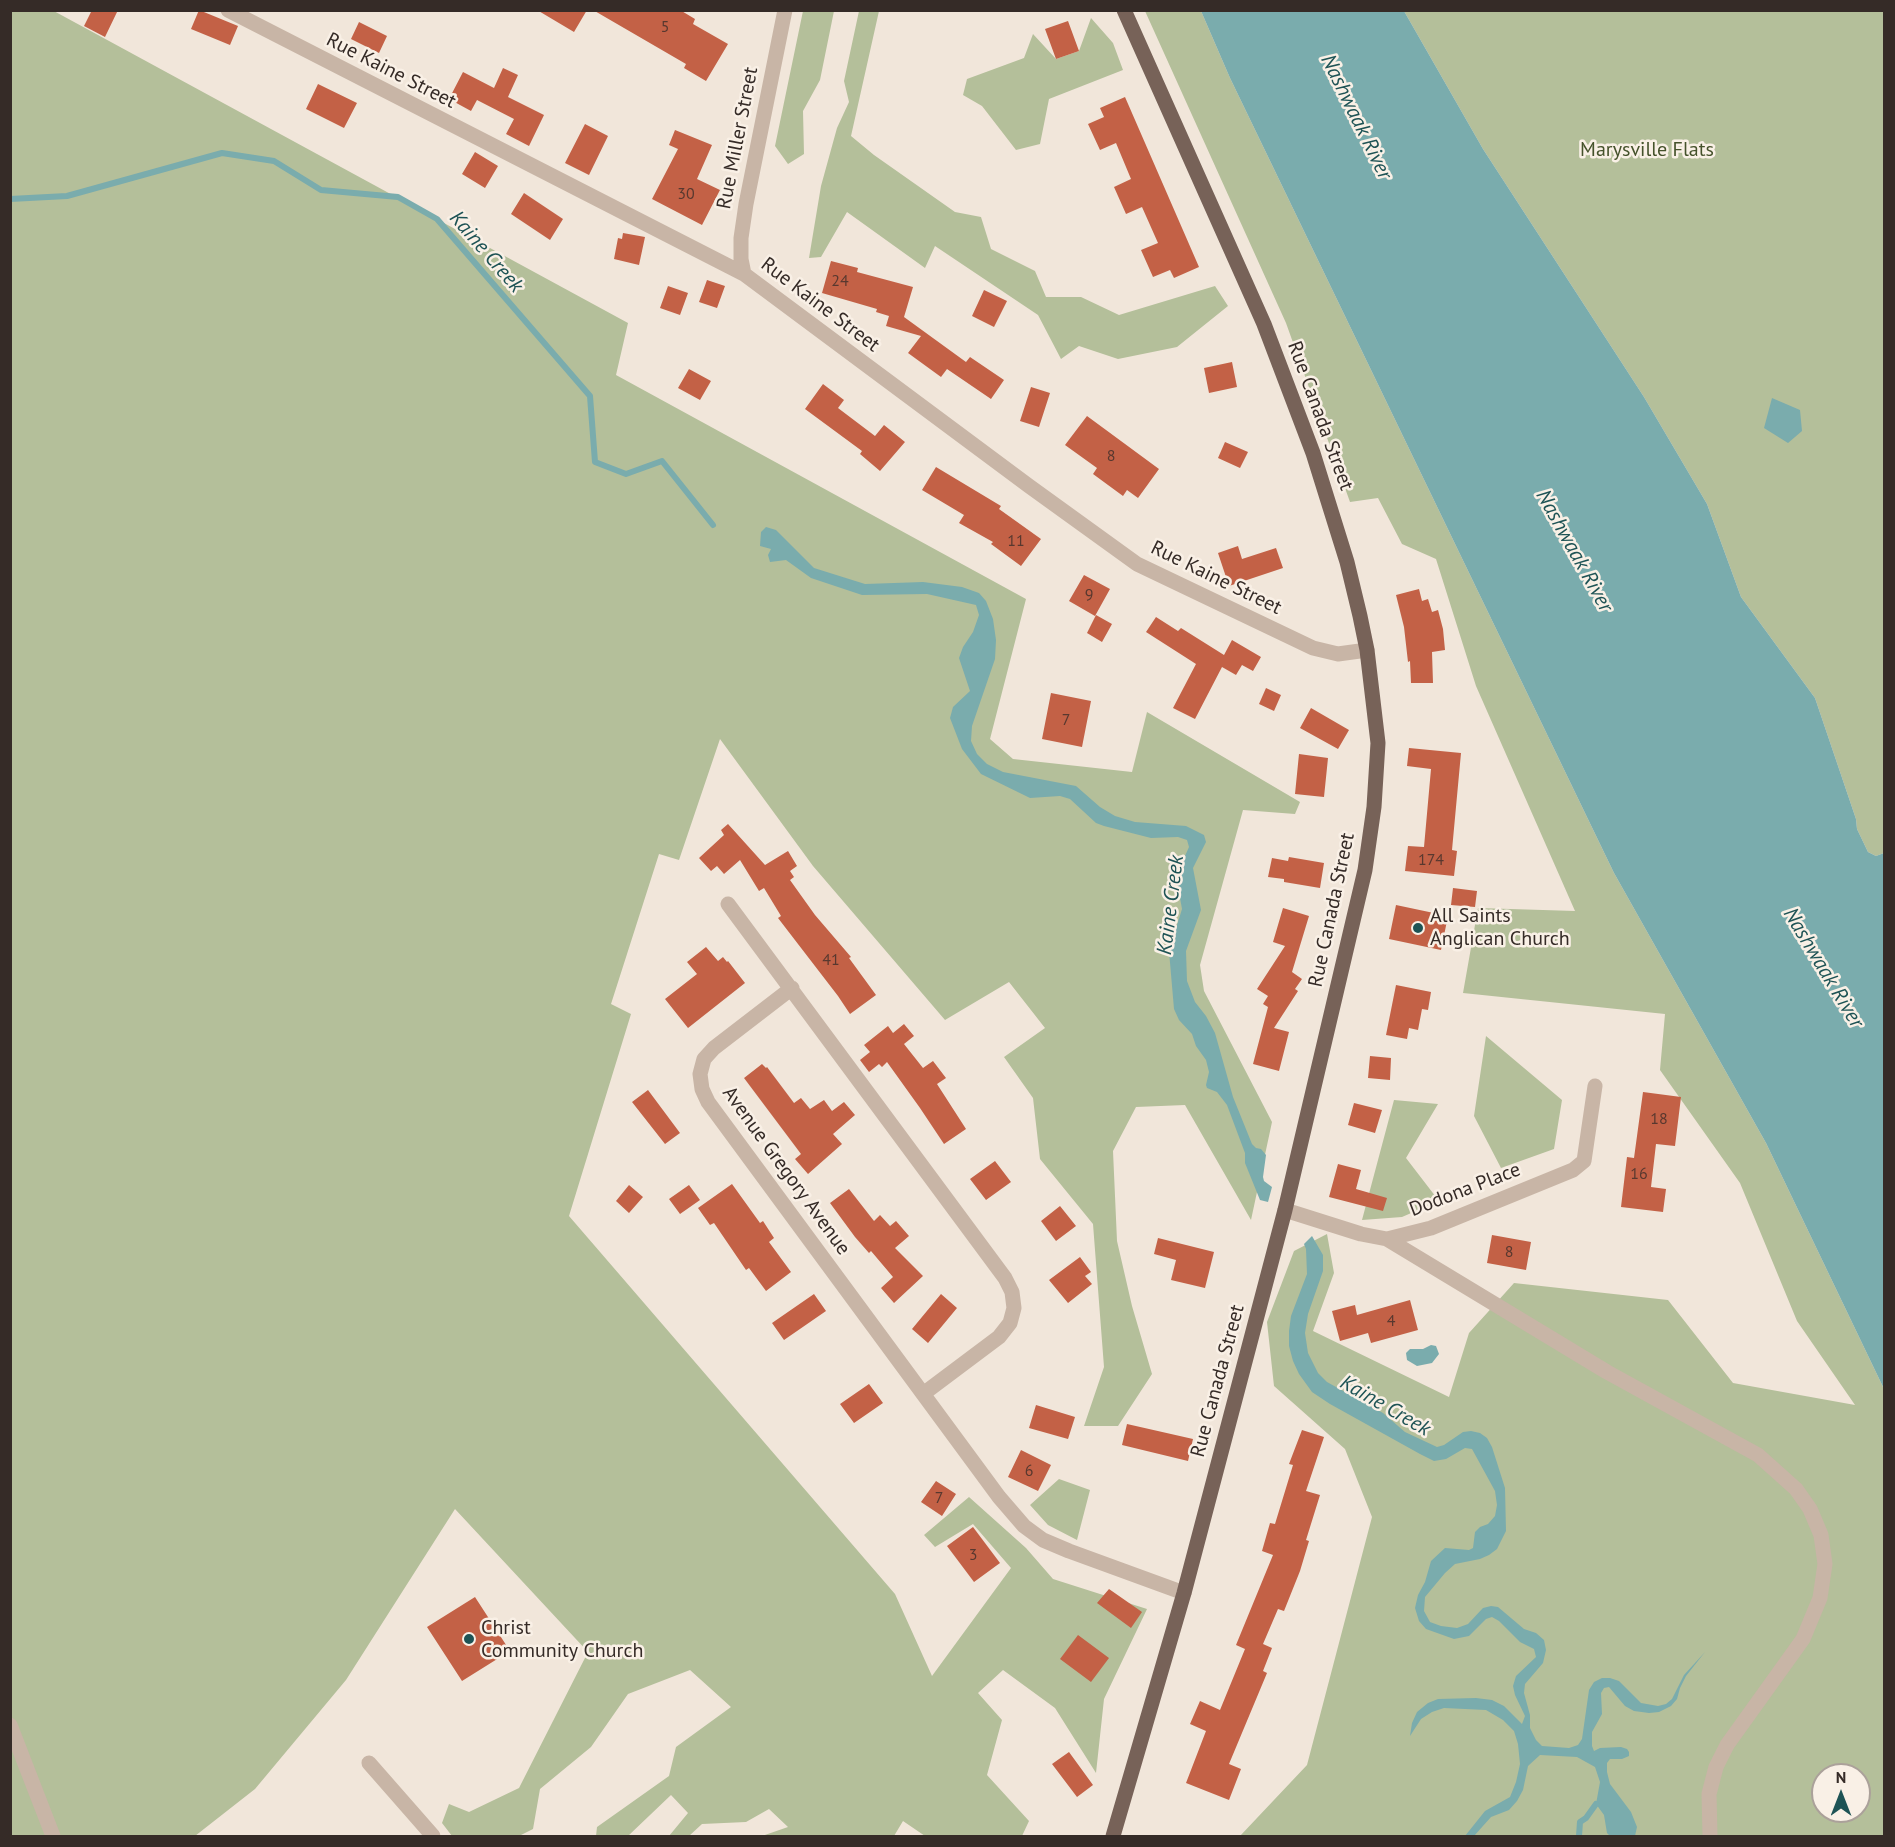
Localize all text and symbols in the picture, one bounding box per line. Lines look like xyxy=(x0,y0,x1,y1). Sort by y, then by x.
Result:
house number: 5 xyxy=(661,17,669,37)
street label: Rue Kaine Street xyxy=(322,28,460,114)
water label: Nashwaak River xyxy=(1315,51,1397,183)
street label: Rue Miller Street xyxy=(712,65,764,211)
park label: Marysville Flats xyxy=(1580,138,1714,162)
house number: 30 xyxy=(677,184,695,204)
water label: Kaine Creek xyxy=(444,206,528,298)
street label: Rue Kaine Street xyxy=(756,253,884,357)
house number: 24 xyxy=(831,271,849,291)
street label: Rue Canada Street xyxy=(1282,338,1358,494)
house number: 8 xyxy=(1107,446,1115,466)
water label: Nashwaak River xyxy=(1530,486,1618,616)
house number: 11 xyxy=(1007,531,1025,551)
street label: Rue Kaine Street xyxy=(1147,536,1285,620)
house number: 9 xyxy=(1085,585,1093,605)
house number: 7 xyxy=(1062,710,1070,730)
street label: Rue Canada Street xyxy=(1304,831,1360,989)
house number: 174 xyxy=(1418,850,1444,870)
water label: Kaine Creek xyxy=(1152,854,1190,956)
water label: Nashwaak River xyxy=(1777,903,1869,1033)
place label: All Saints Anglican Church xyxy=(1430,904,1570,951)
marker: All Saints Anglican Church xyxy=(1411,921,1425,935)
house number: 41 xyxy=(822,950,840,970)
street label: Avenue Gregory Avenue xyxy=(717,1082,855,1260)
house number: 18 xyxy=(1650,1109,1668,1129)
street label: Dodona Place xyxy=(1406,1158,1524,1222)
house number: 16 xyxy=(1630,1164,1648,1184)
house number: 8 xyxy=(1505,1242,1513,1262)
street label: Rue Canada Street xyxy=(1186,1302,1250,1460)
house number: 4 xyxy=(1387,1311,1395,1331)
water label: Kaine Creek xyxy=(1335,1370,1435,1442)
house number: 6 xyxy=(1025,1461,1033,1481)
house number: 7 xyxy=(935,1488,943,1508)
house number: 3 xyxy=(969,1545,977,1565)
place label: Christ Community Church xyxy=(481,1616,643,1663)
marker: Christ Community Church xyxy=(462,1632,476,1646)
north arrow xyxy=(1811,1763,1871,1823)
text: N xyxy=(1836,1767,1846,1787)

